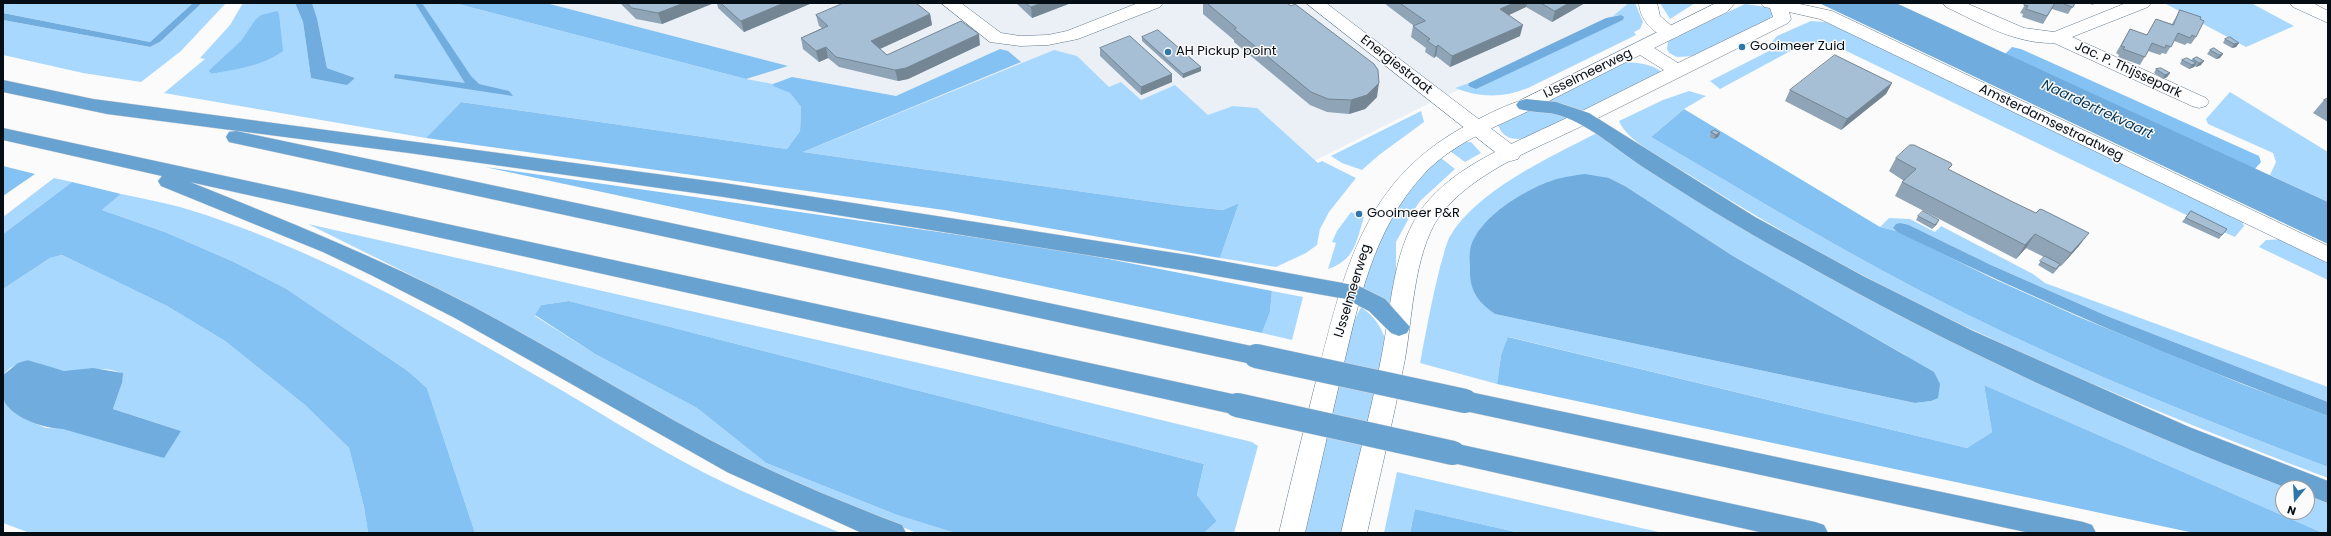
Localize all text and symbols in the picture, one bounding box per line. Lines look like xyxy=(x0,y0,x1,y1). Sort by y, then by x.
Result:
street label: Energiestraat xyxy=(1357,32,1435,98)
street label: Jac. P. Thijssepark xyxy=(2072,38,2184,102)
place label: Gooimeer Zuid xyxy=(1750,39,1845,55)
marker: Gooimeer Zuid xyxy=(1737,42,1747,52)
place label: AH Pickup point xyxy=(1176,44,1276,60)
street label: IJsselmeerweg xyxy=(1541,46,1635,102)
marker: AH Pickup point xyxy=(1163,47,1173,57)
water label: Naardertrekvaart xyxy=(2039,77,2155,143)
street label: Amsterdamsestraatweg xyxy=(1976,81,2126,165)
place label: Gooimeer P&R xyxy=(1367,206,1460,222)
marker: Gooimeer P&R xyxy=(1354,209,1364,219)
street label: IJsselmeerweg xyxy=(1331,242,1375,340)
north arrow xyxy=(2275,480,2315,520)
text: N xyxy=(2285,502,2298,519)

